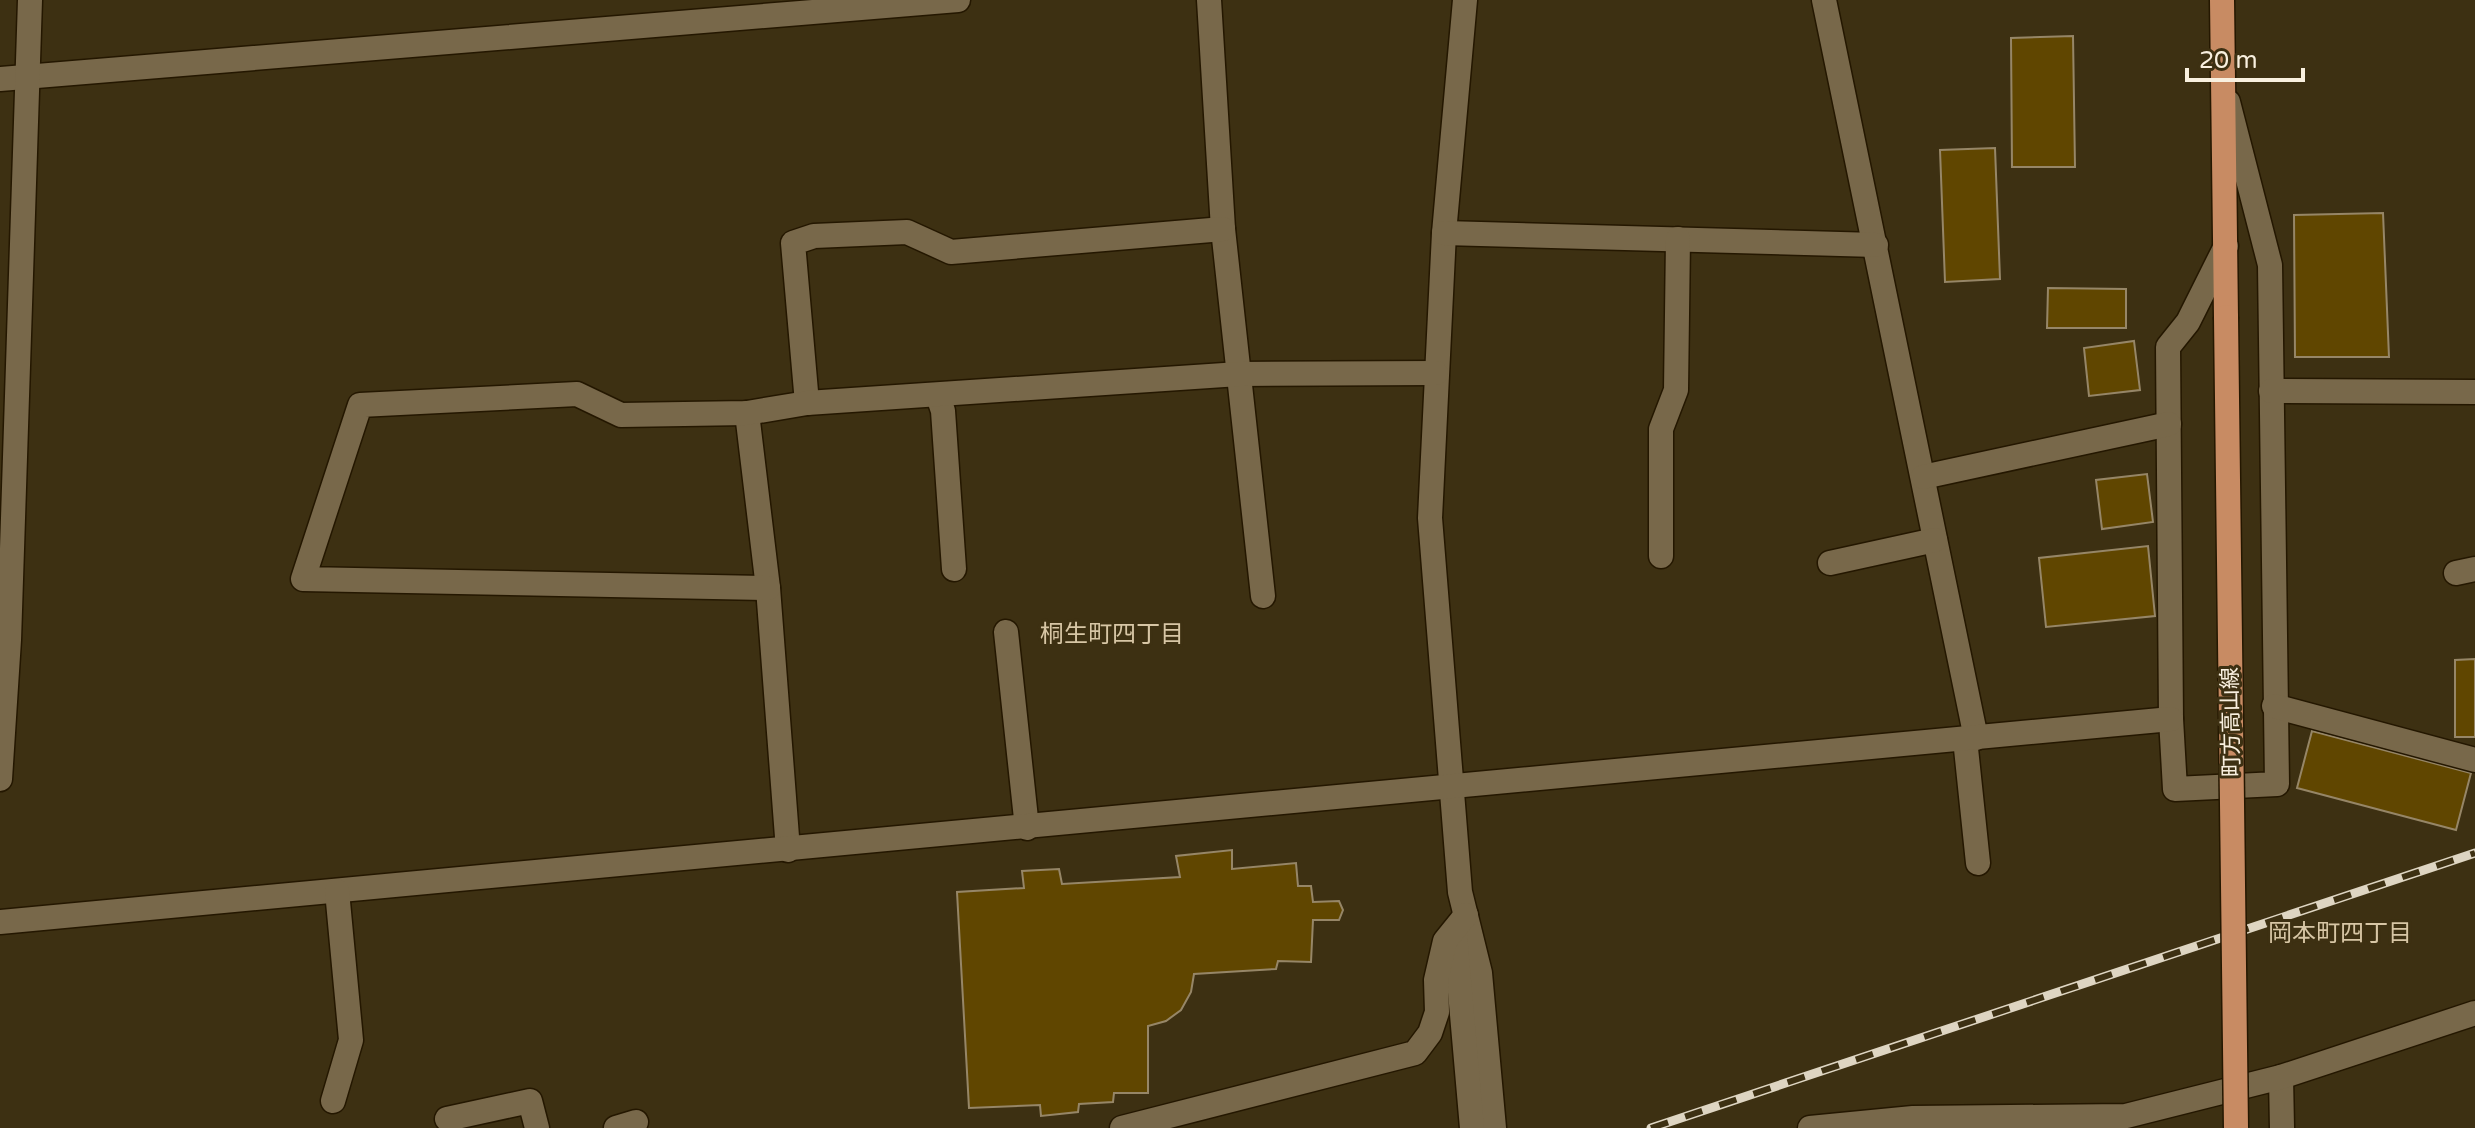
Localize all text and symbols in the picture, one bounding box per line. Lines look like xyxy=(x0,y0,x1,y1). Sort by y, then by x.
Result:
scale bar xyxy=(2187,32,2303,82)
text: 20 m xyxy=(2199,46,2257,75)
district label: 桐生町四丁目 xyxy=(1040,620,1184,649)
street label: 町方高山線 xyxy=(2217,667,2245,777)
district label: 岡本町四丁目 xyxy=(2268,919,2412,948)

